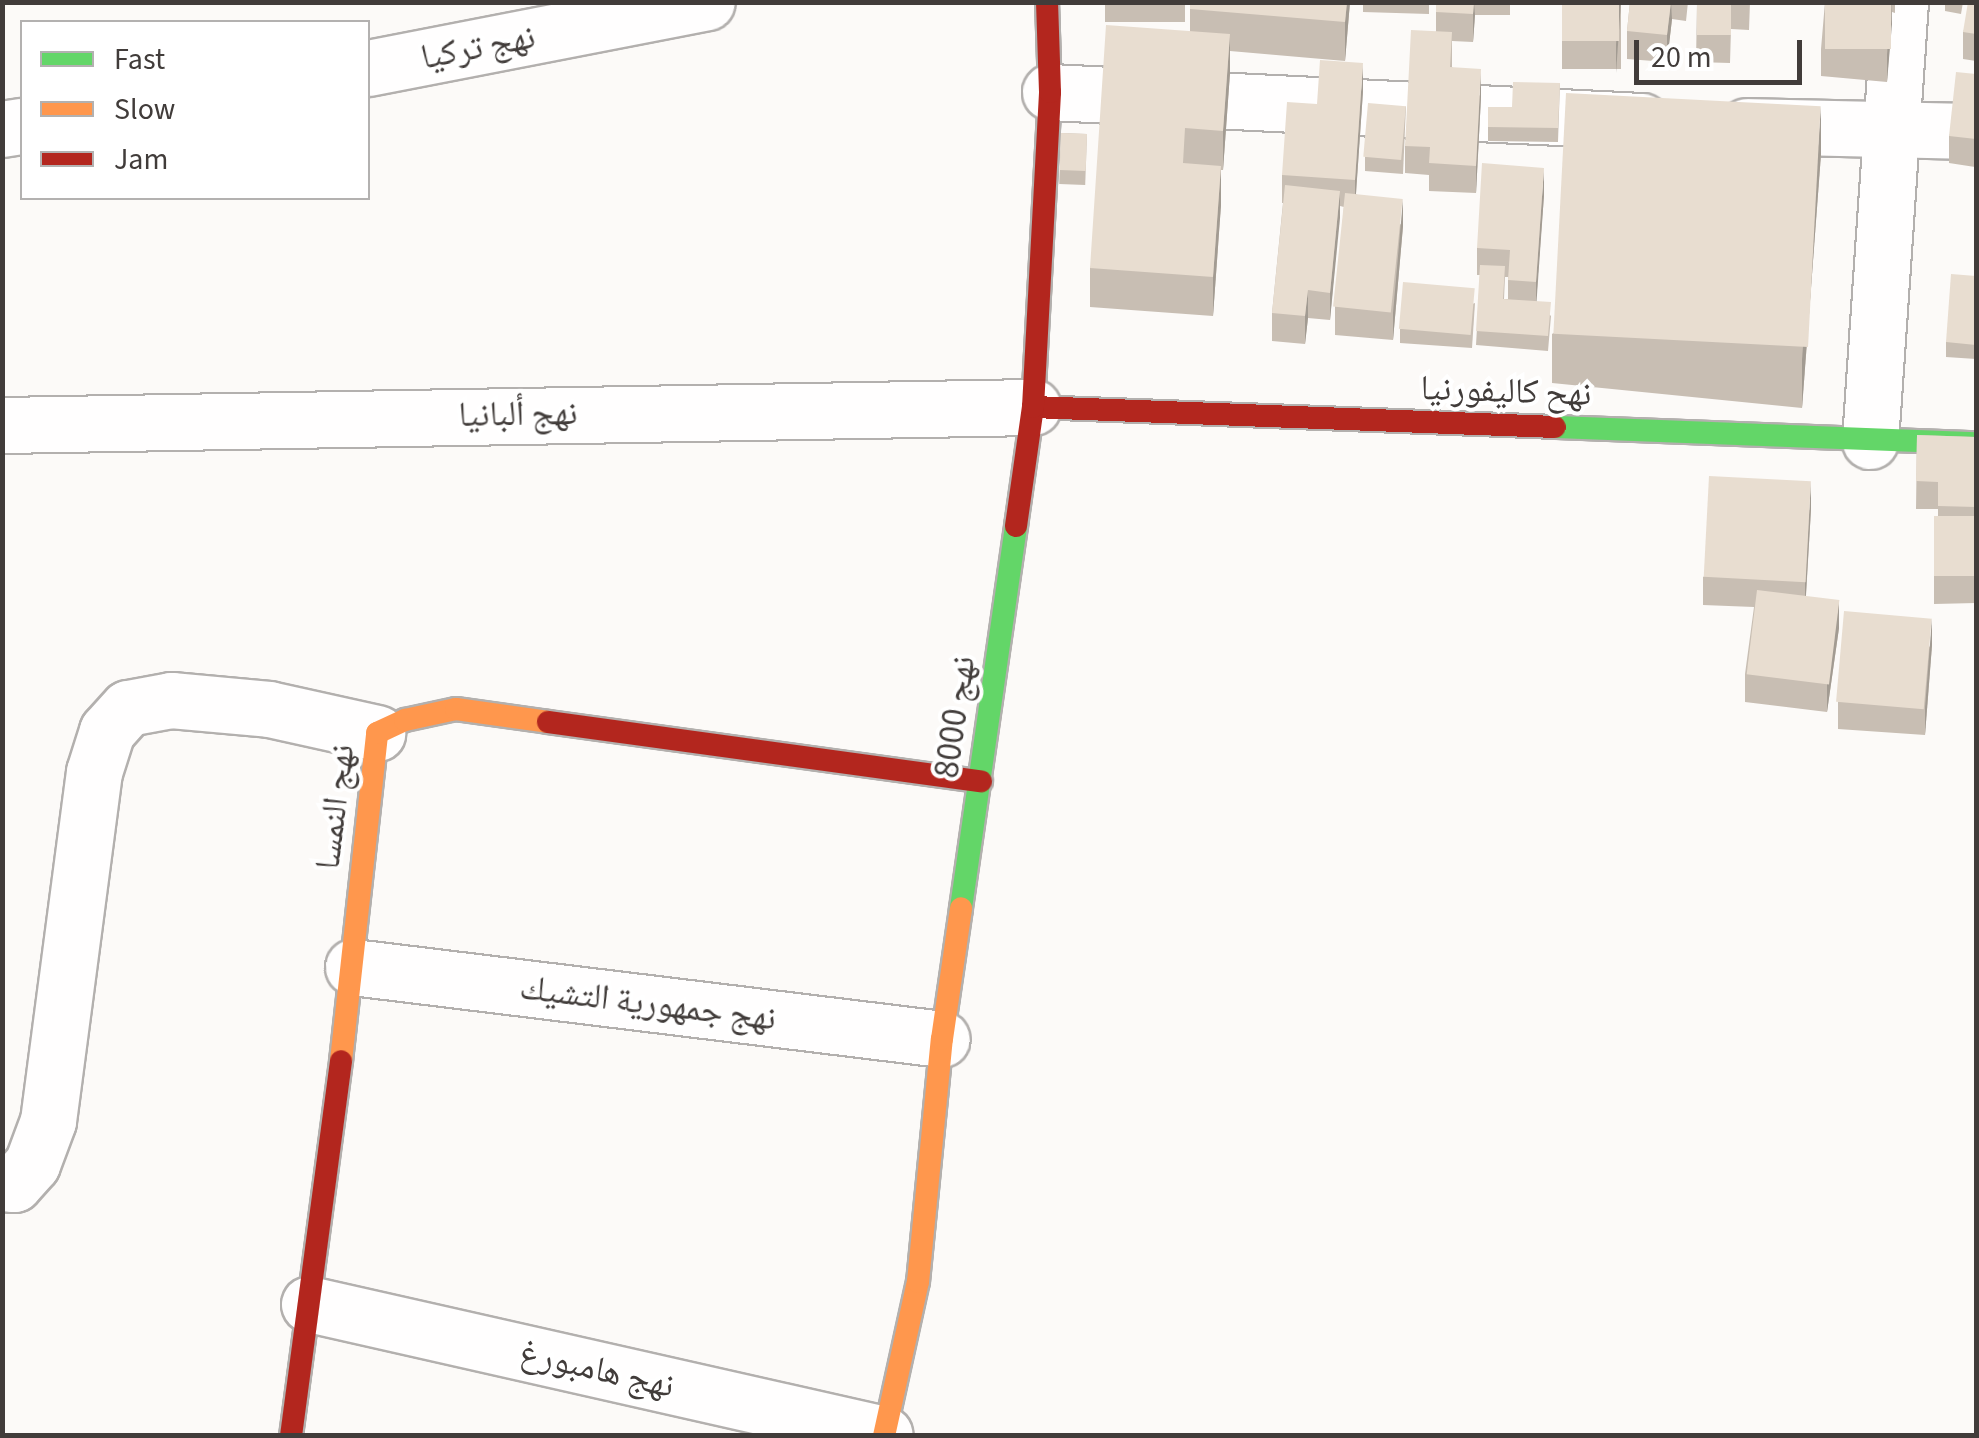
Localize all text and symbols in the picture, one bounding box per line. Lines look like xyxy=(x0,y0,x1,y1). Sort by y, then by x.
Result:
street label: نهج تركيا xyxy=(417,15,539,79)
legend xyxy=(20,20,370,200)
scale bar xyxy=(1639,20,1806,82)
text: 20 m xyxy=(1651,36,1712,79)
text: Fast xyxy=(114,38,165,81)
text: Slow xyxy=(114,88,175,131)
text: Jam xyxy=(114,138,168,181)
street label: نهح كاليفورنيا xyxy=(1420,367,1592,415)
street label: نهج ألبانيا xyxy=(458,392,578,436)
street label: نهج 8000 xyxy=(926,653,984,781)
street label: نهج النمسا xyxy=(306,742,364,872)
street label: نهج جمهورية التشيك xyxy=(517,966,779,1040)
street label: نهج هامبورغ xyxy=(516,1331,678,1407)

